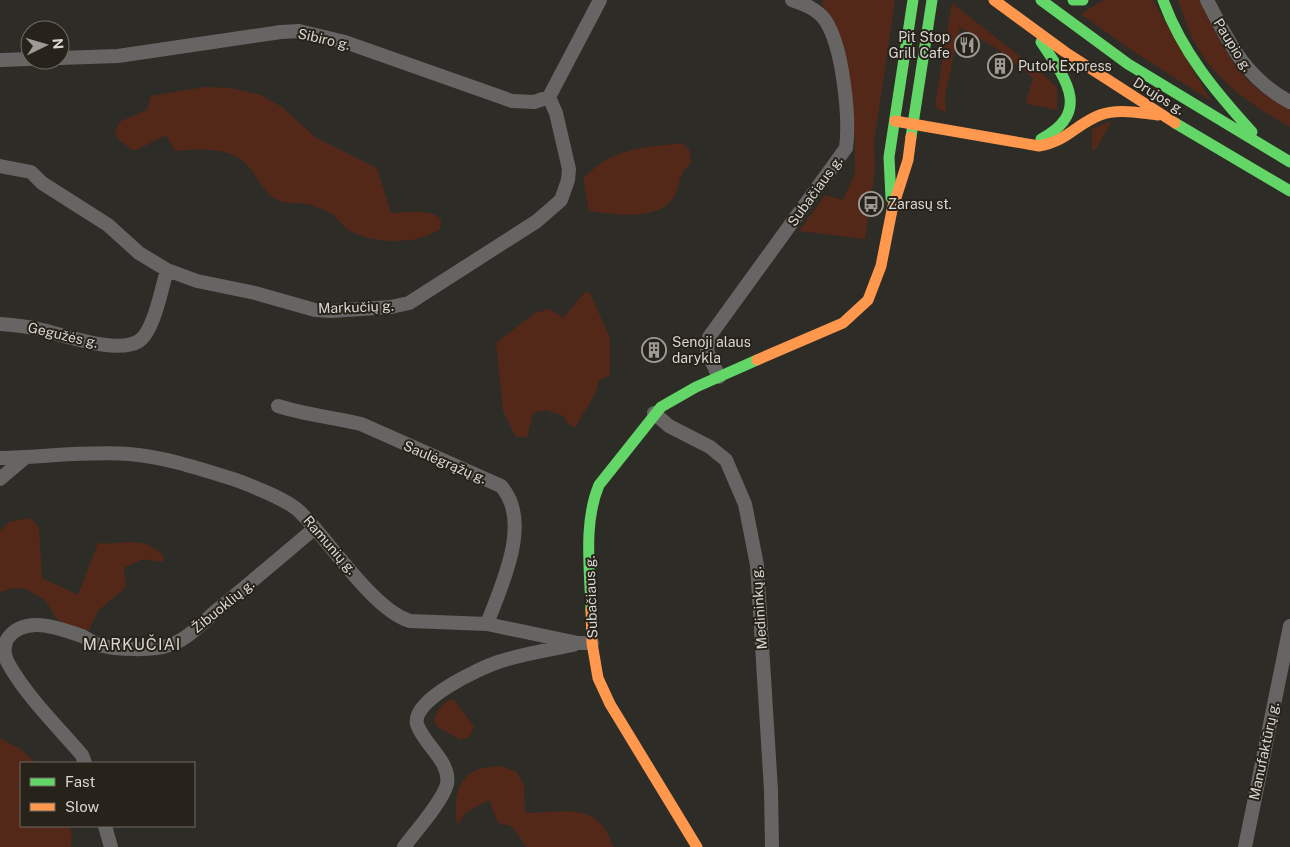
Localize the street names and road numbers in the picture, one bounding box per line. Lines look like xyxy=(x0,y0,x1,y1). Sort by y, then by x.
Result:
street label: Paupio g. xyxy=(1210,15,1256,75)
street label: Sibiro g. xyxy=(296,25,352,53)
street label: Drujos g. xyxy=(1131,74,1187,118)
street label: Subačiaus g. xyxy=(784,153,846,229)
street label: Markučių g. xyxy=(318,298,394,316)
street label: Gegužės g. xyxy=(26,319,100,351)
street label: Saulėgrąžų g. xyxy=(401,437,489,487)
street label: Ramunių g. xyxy=(300,512,360,578)
street label: Subačiaus g. xyxy=(582,555,600,639)
street label: Medininkų g. xyxy=(748,566,770,650)
street label: Žibuoklių g. xyxy=(188,575,257,636)
street label: Manufaktūrų g. xyxy=(1246,701,1282,801)

